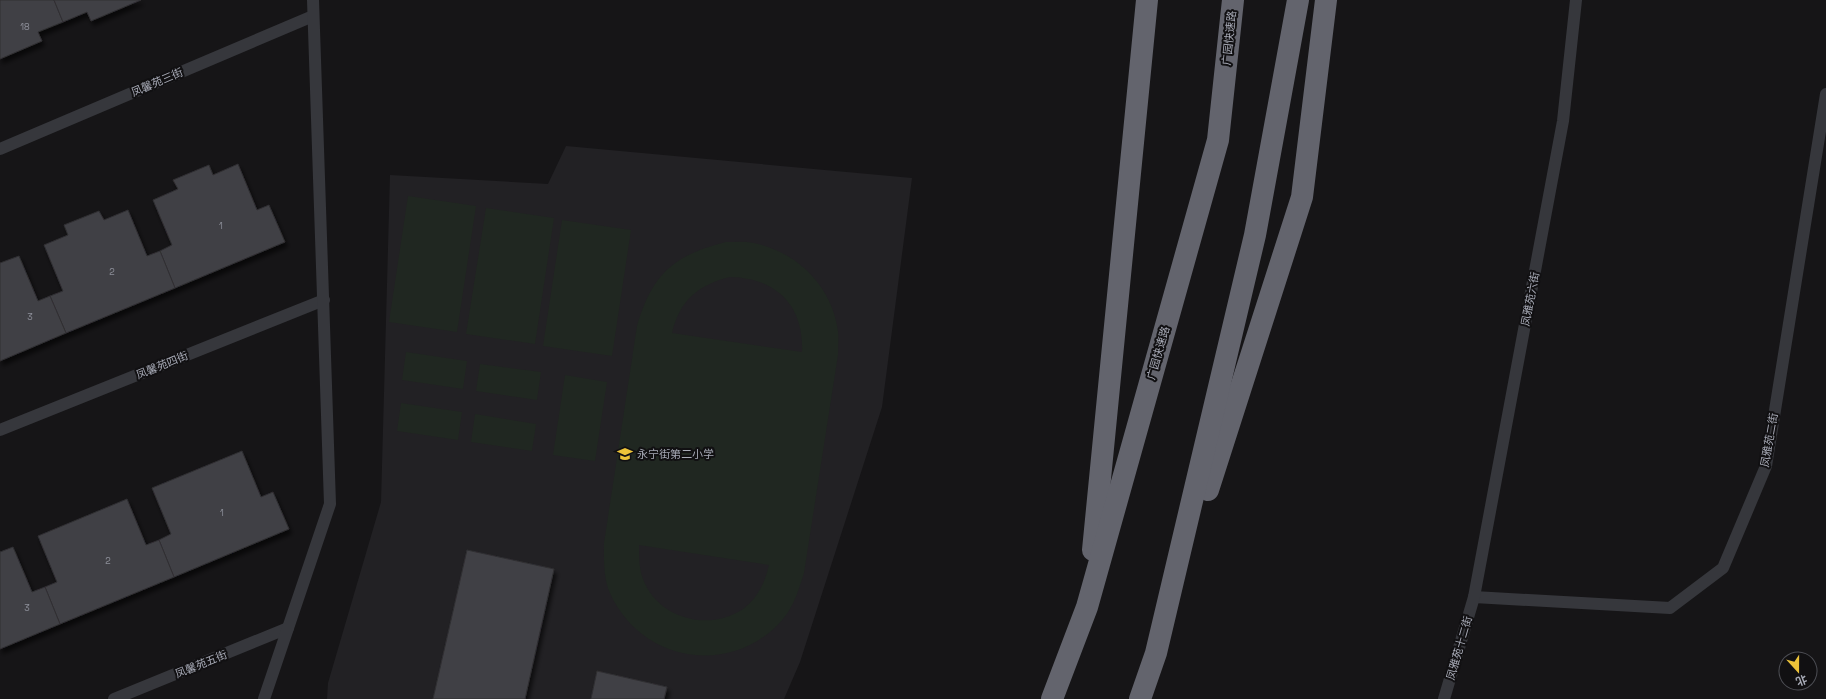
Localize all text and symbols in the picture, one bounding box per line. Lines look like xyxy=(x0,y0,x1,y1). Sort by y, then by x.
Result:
street label: 广园快速路 xyxy=(1219,10,1239,66)
house number: 18 xyxy=(20,21,30,33)
street label: 凤馨苑三街 xyxy=(129,65,185,99)
house number: 1 xyxy=(219,220,223,232)
house number: 2 xyxy=(109,266,115,278)
street label: 凤雅苑六街 xyxy=(1518,271,1542,327)
house number: 3 xyxy=(27,311,33,323)
street label: 广园快速路 xyxy=(1144,325,1172,381)
street label: 凤馨苑四街 xyxy=(134,348,190,382)
street label: 凤雅苑二街 xyxy=(1757,412,1781,468)
school or university icon: 永宁街第二小学 xyxy=(616,445,634,463)
place label: 永宁街第二小学 xyxy=(637,447,714,461)
house number: 1 xyxy=(220,507,224,519)
house number: 2 xyxy=(105,555,111,567)
house number: 3 xyxy=(24,602,30,614)
street label: 凤雅苑十二街 xyxy=(1443,614,1475,682)
street label: 凤馨苑五街 xyxy=(173,647,229,681)
north arrow xyxy=(1778,651,1818,691)
text: 北 xyxy=(1794,672,1809,689)

